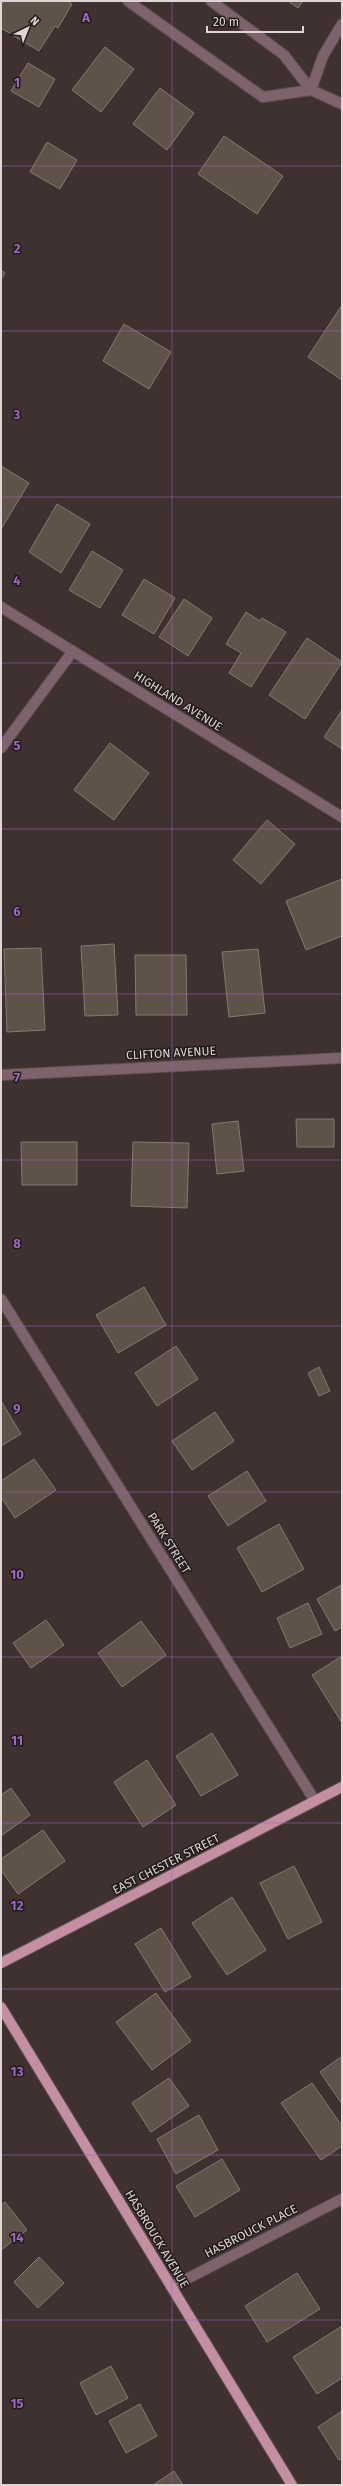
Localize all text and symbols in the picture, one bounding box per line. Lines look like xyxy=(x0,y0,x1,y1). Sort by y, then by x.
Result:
north arrow xyxy=(8,8,48,48)
scale bar xyxy=(207,8,303,34)
text: A xyxy=(81,10,90,25)
text: N xyxy=(27,14,42,28)
text: 20 m xyxy=(213,15,239,29)
text: 1 xyxy=(14,75,20,90)
text: 2 xyxy=(14,241,21,256)
text: 3 xyxy=(13,407,21,422)
text: 4 xyxy=(13,573,21,588)
street label: HIGHLAND AVENUE xyxy=(131,668,225,734)
text: 5 xyxy=(14,738,21,753)
text: 6 xyxy=(13,904,21,919)
street label: CLIFTON AVENUE xyxy=(126,1044,216,1062)
text: 7 xyxy=(14,1070,20,1085)
text: 8 xyxy=(13,1236,21,1251)
text: 9 xyxy=(13,1401,21,1416)
street label: PARK STREET xyxy=(145,1510,194,1577)
text: 10 xyxy=(10,1567,24,1582)
text: 11 xyxy=(11,1733,23,1748)
street label: EAST CHESTER STREET xyxy=(110,1831,223,1897)
text: 12 xyxy=(11,1898,24,1913)
text: 13 xyxy=(11,2064,24,2079)
street label: HASBROUCK AVENUE xyxy=(122,2188,192,2290)
street label: HASBROUCK PLACE xyxy=(202,2202,300,2260)
text: 14 xyxy=(10,2230,24,2245)
text: 15 xyxy=(10,2396,24,2411)

